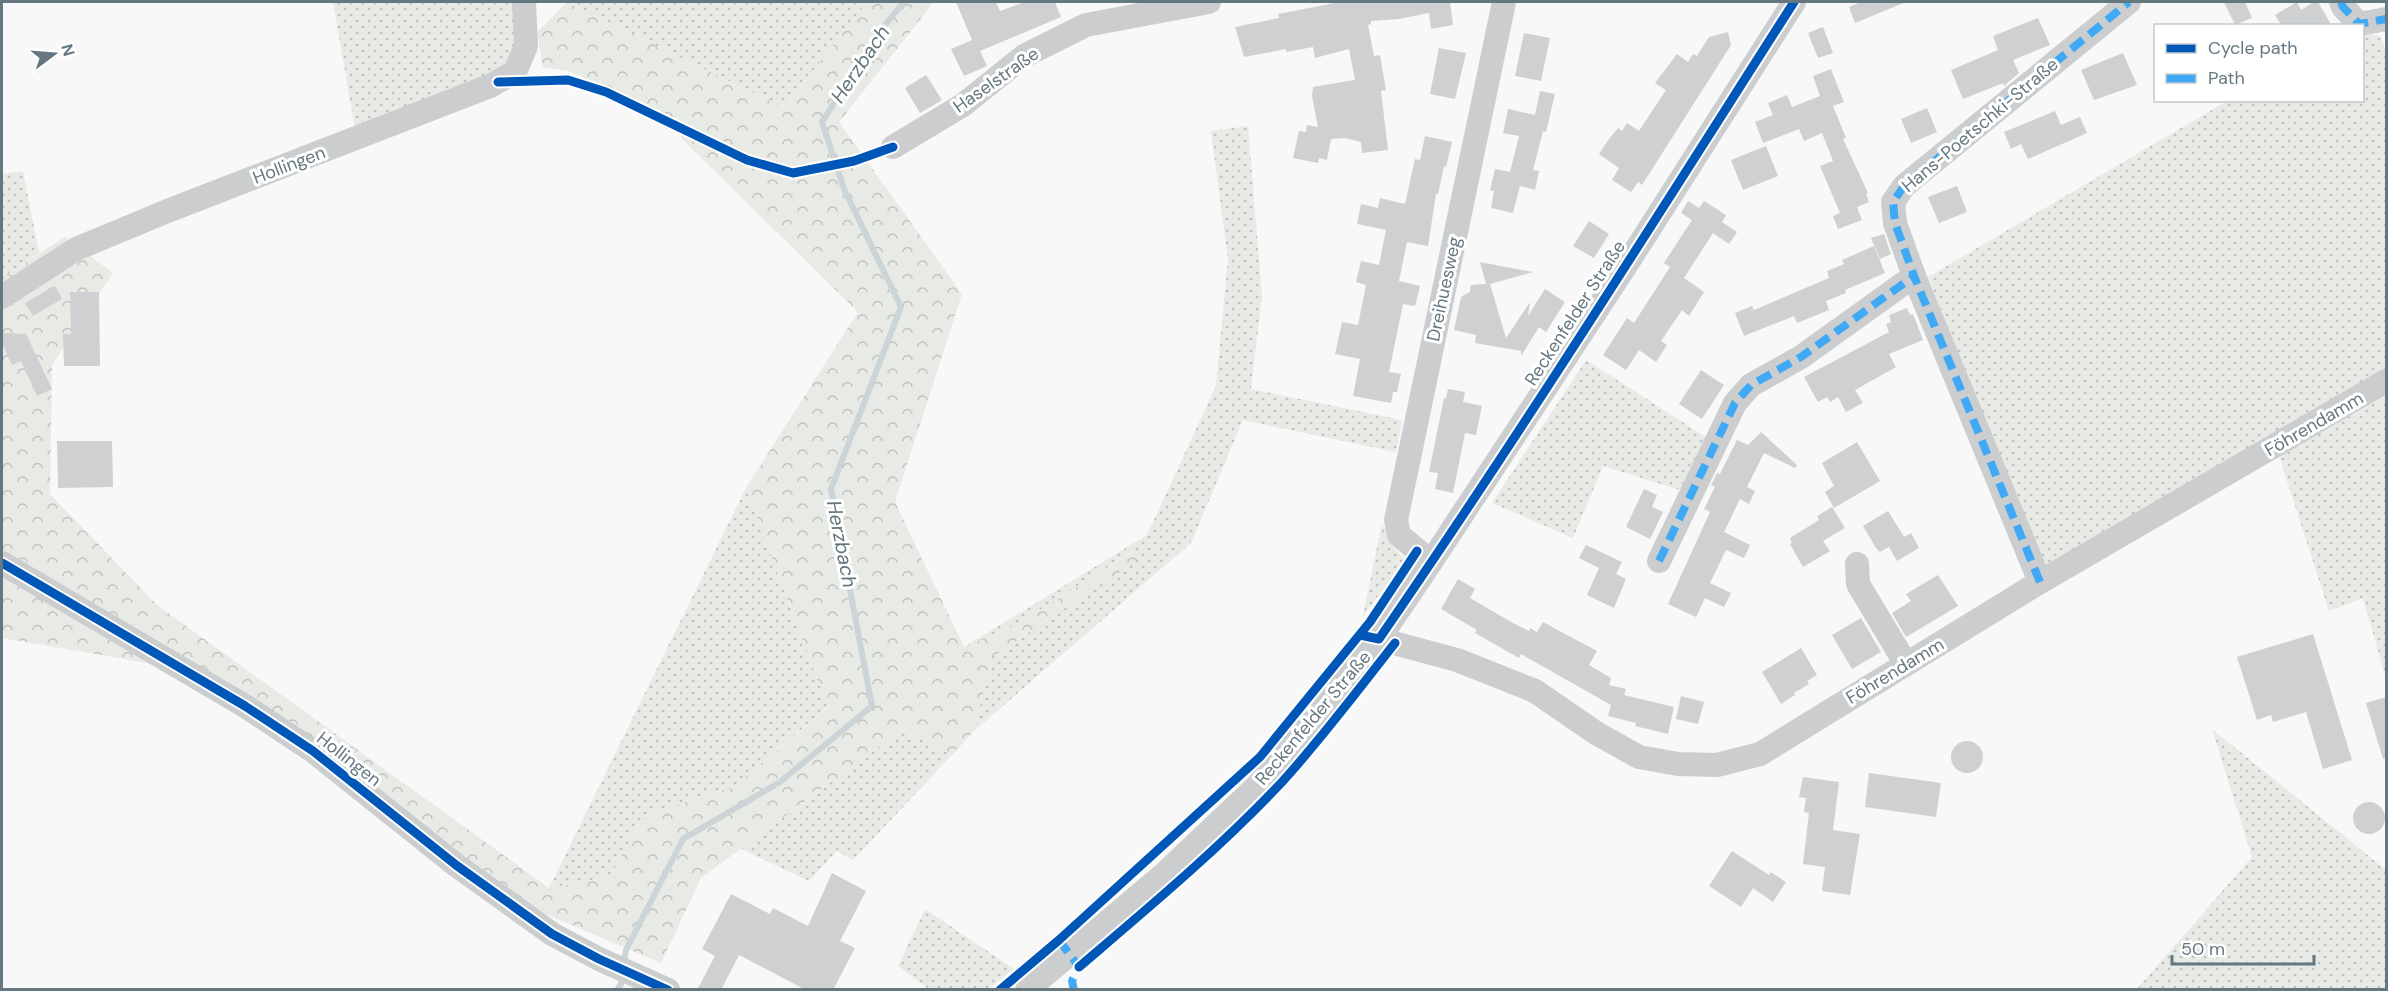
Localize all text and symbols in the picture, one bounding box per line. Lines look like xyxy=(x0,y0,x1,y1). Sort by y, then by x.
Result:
water label: Herzbach xyxy=(825,20,895,108)
north arrow xyxy=(24,24,84,84)
legend xyxy=(2154,24,2364,102)
text: Cycle path xyxy=(2208,36,2298,60)
text: N xyxy=(56,41,80,59)
street label: Haselstraße xyxy=(948,42,1044,118)
street label: Hans-Poetschki-Straße xyxy=(1897,52,2063,198)
text: Path xyxy=(2208,66,2245,90)
street label: Hollingen xyxy=(249,140,329,190)
street label: Dreihuesweg xyxy=(1421,234,1467,344)
street label: Reckenfelder Straße xyxy=(1519,236,1631,390)
street label: Föhrendamm xyxy=(2260,386,2368,462)
water label: Herzbach xyxy=(821,498,863,590)
street label: Föhrendamm xyxy=(1842,632,1948,710)
street label: Reckenfelder Straße xyxy=(1250,646,1376,790)
street label: Hollingen xyxy=(312,726,386,792)
scale bar xyxy=(2172,928,2314,966)
text: 50 m xyxy=(2181,937,2225,961)

